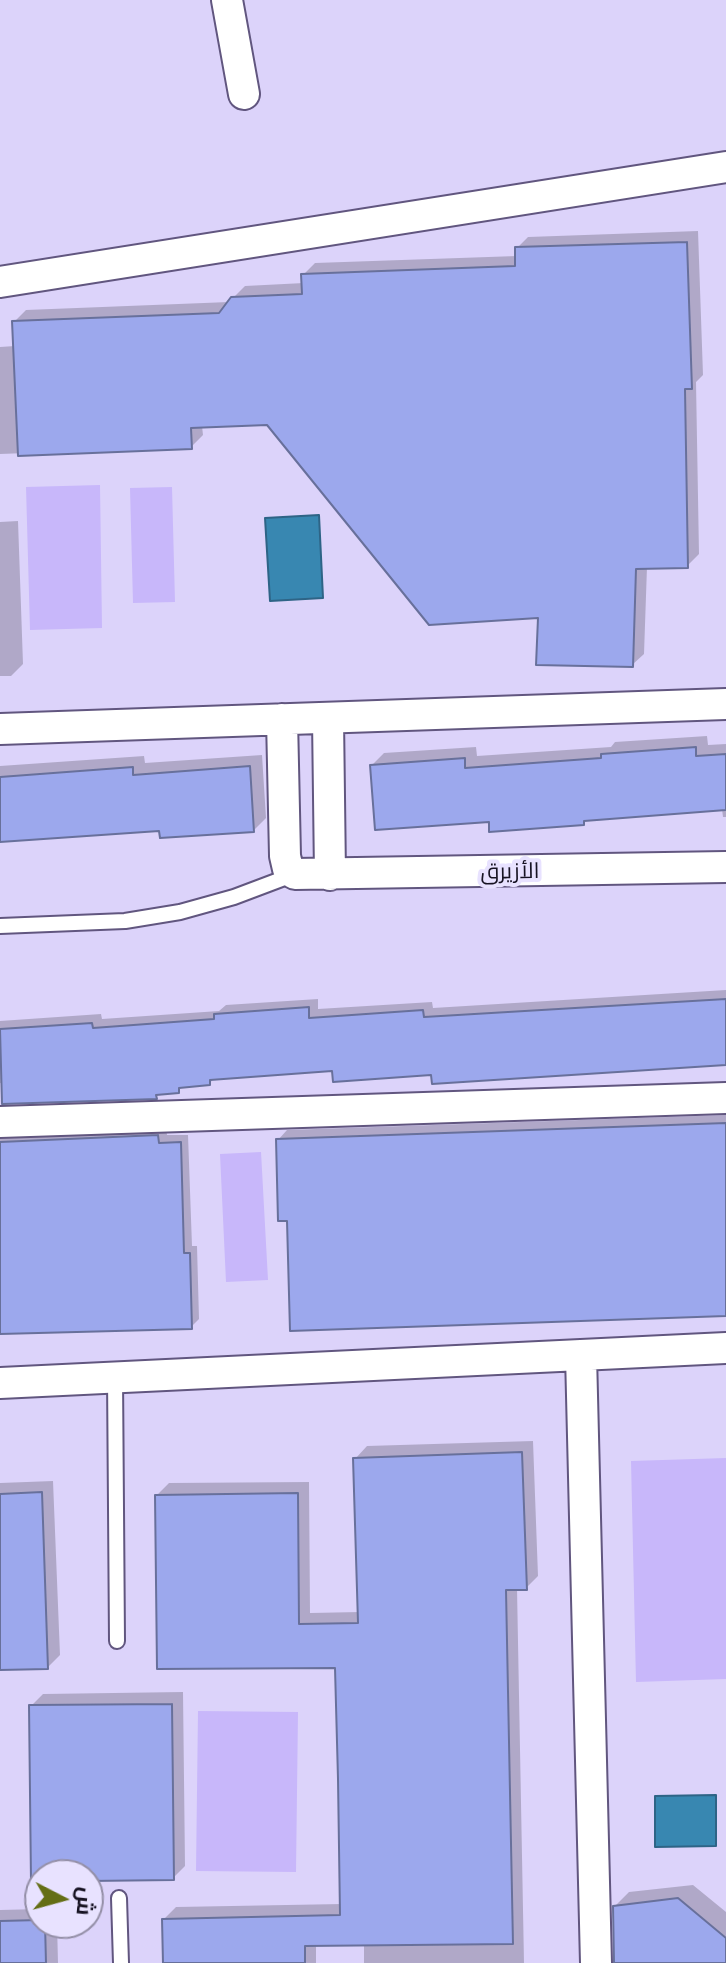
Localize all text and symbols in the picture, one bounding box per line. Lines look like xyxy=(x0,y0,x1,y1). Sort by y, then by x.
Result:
street label: الأزيرق xyxy=(480,857,540,885)
north arrow xyxy=(24,1859,104,1939)
text: ش xyxy=(72,1886,100,1917)

